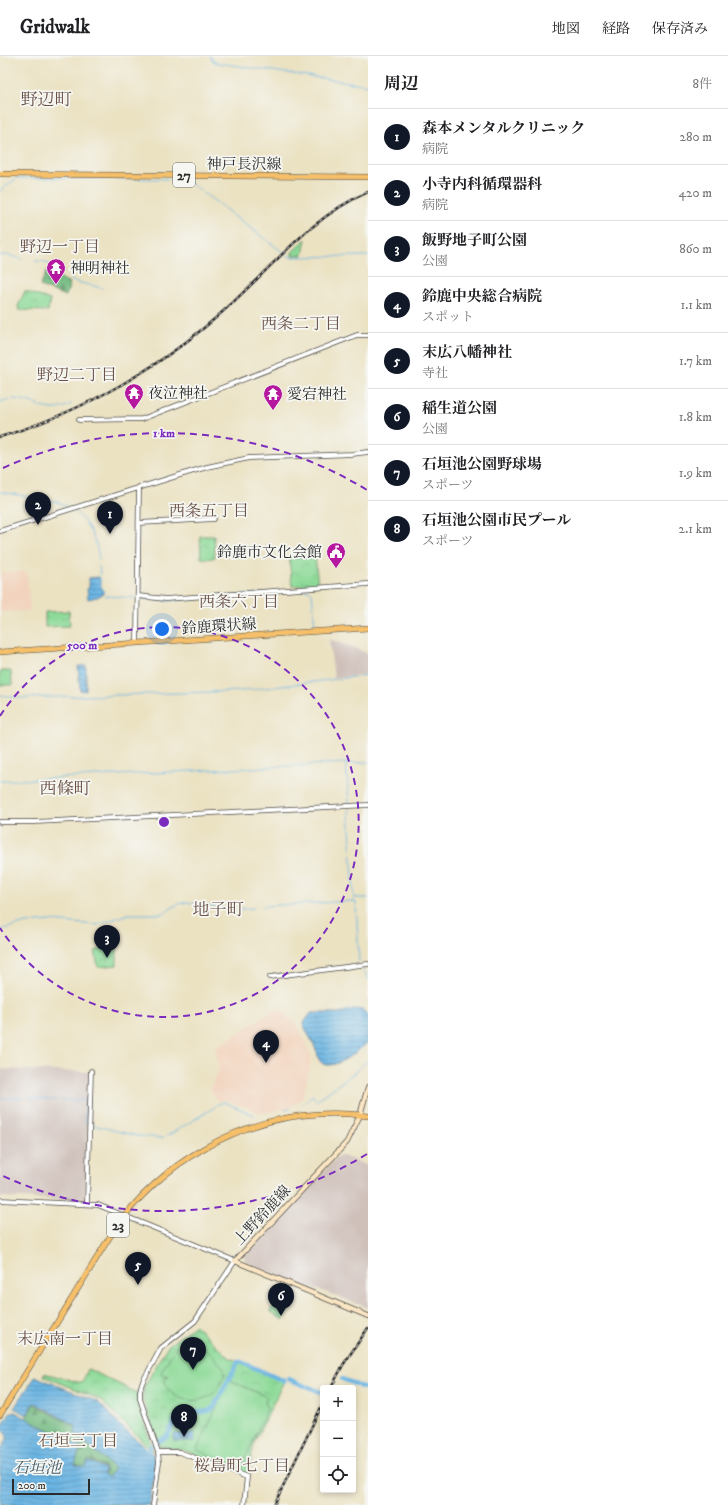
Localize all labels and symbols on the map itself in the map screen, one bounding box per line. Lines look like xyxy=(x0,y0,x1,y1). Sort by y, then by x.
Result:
district label: 野辺町 xyxy=(21,89,72,111)
street label: 神戸長沢線 xyxy=(206,155,282,174)
road number: 27 xyxy=(173,163,195,187)
district label: 野辺一丁目 xyxy=(20,237,100,257)
temple icon: 神明神社 xyxy=(45,257,67,285)
place label: 神明神社 xyxy=(70,259,130,278)
district label: 西条二丁目 xyxy=(261,314,341,334)
district label: 野辺二丁目 xyxy=(37,365,117,385)
temple icon: 夜泣神社 xyxy=(123,382,145,410)
temple icon: 愛宕神社 xyxy=(262,383,284,411)
place label: 夜泣神社 xyxy=(148,384,208,403)
place label: 愛宕神社 xyxy=(287,385,347,404)
text: 1 km xyxy=(153,426,175,441)
pin: 2 xyxy=(25,492,51,525)
pin: 1 xyxy=(97,501,123,534)
district label: 西条五丁目 xyxy=(169,501,249,521)
public building icon: 鈴鹿市文化会館 xyxy=(325,541,347,569)
place label: 鈴鹿市文化会館 xyxy=(217,543,322,562)
district label: 西条六丁目 xyxy=(199,592,279,612)
street label: 鈴鹿環状線 xyxy=(181,614,257,639)
your location xyxy=(152,619,172,639)
text: 500 m xyxy=(66,638,97,653)
district label: 西條町 xyxy=(40,778,91,800)
centre of rings xyxy=(157,815,171,829)
district label: 地子町 xyxy=(193,899,244,921)
pin: 3 xyxy=(94,925,120,958)
pin: 4 xyxy=(253,1030,279,1063)
street label: 上野鈴鹿線 xyxy=(230,1181,295,1249)
road number: 23 xyxy=(107,1213,129,1237)
pin: 5 xyxy=(125,1252,151,1285)
pin: 6 xyxy=(268,1283,294,1316)
district label: 末広南一丁目 xyxy=(17,1329,113,1349)
pin: 7 xyxy=(180,1337,206,1370)
pin: 8 xyxy=(171,1404,197,1437)
district label: 石垣三丁目 xyxy=(38,1431,118,1451)
district label: 桜島町七丁目 xyxy=(194,1456,290,1476)
water label: 石垣池 xyxy=(13,1458,63,1478)
scale bar xyxy=(12,1477,90,1496)

